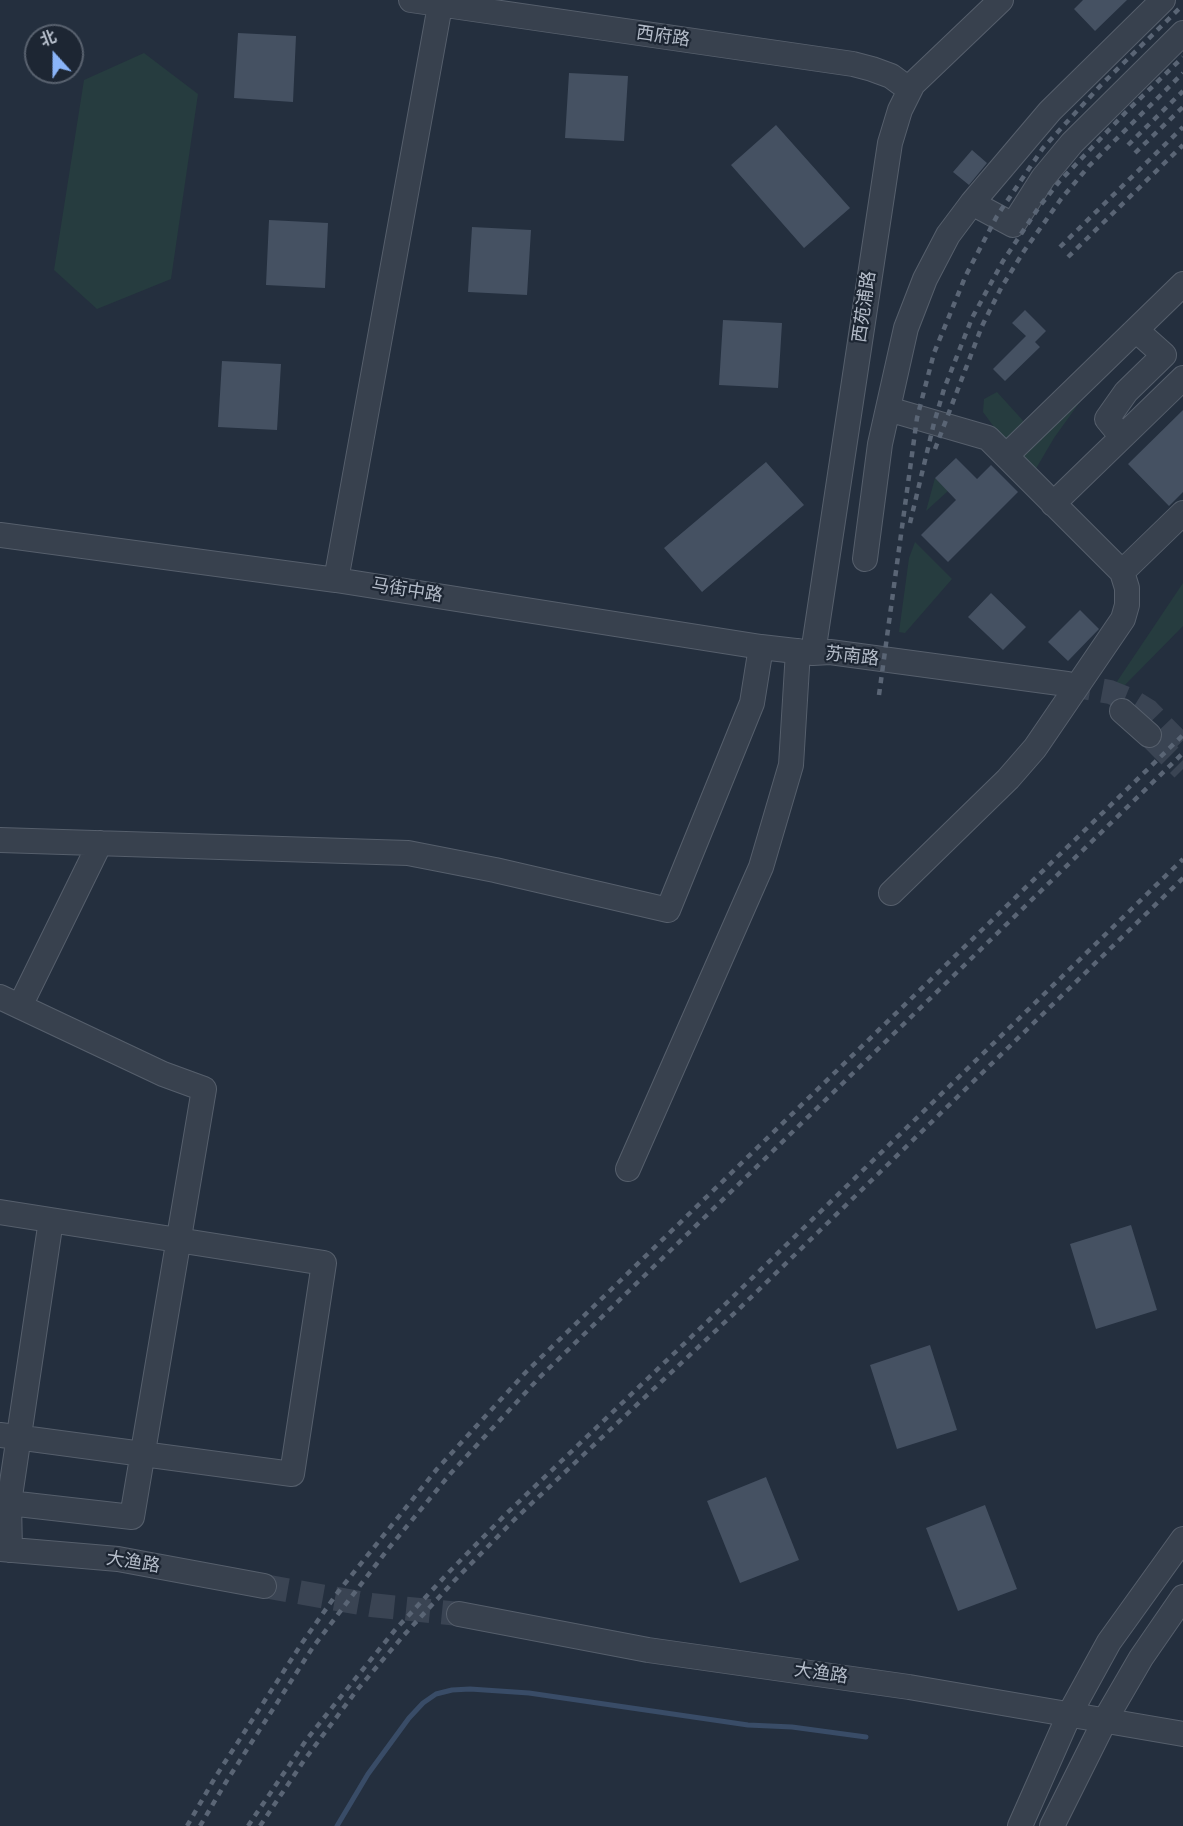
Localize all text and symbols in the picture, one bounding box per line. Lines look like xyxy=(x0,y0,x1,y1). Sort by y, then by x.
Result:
street label: 西府路 xyxy=(635,23,691,51)
north arrow xyxy=(24,24,84,84)
text: 北 xyxy=(37,27,59,51)
street label: 西苑浦路 xyxy=(849,270,881,344)
street label: 马街中路 xyxy=(370,575,444,607)
street label: 苏南路 xyxy=(824,643,880,671)
street label: 大渔路 xyxy=(105,1548,161,1578)
street label: 大渔路 xyxy=(793,1660,849,1688)

